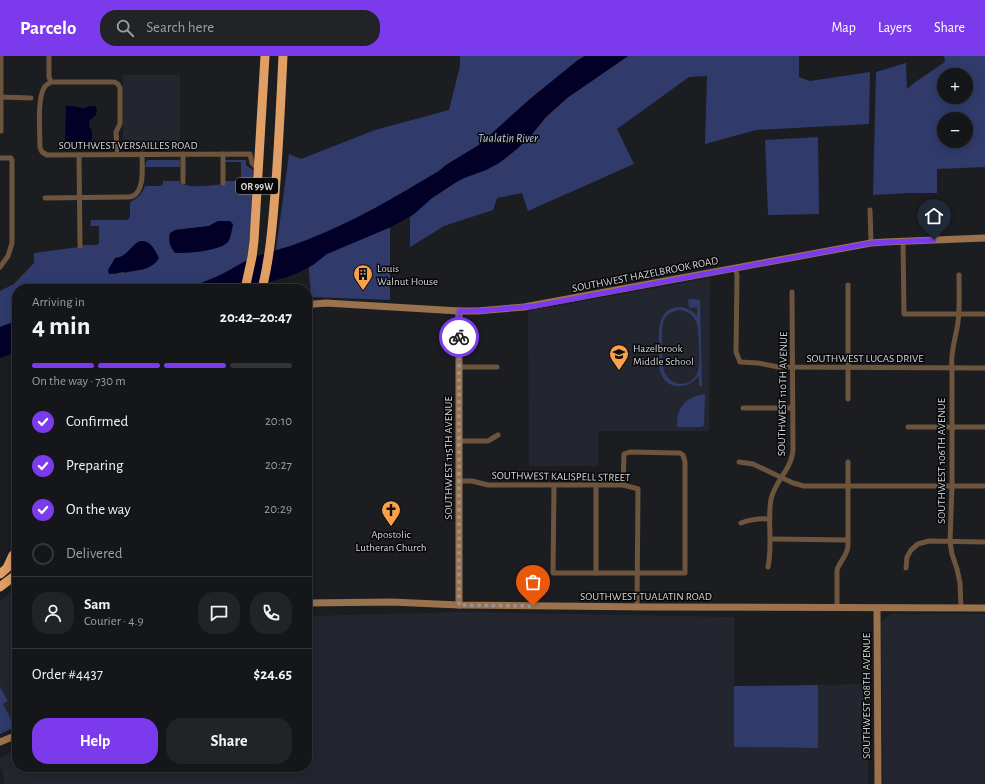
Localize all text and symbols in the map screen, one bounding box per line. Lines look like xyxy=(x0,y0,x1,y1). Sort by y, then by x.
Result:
search box xyxy=(100,10,380,46)
icon: search xyxy=(114,17,136,39)
text: Parcelo xyxy=(20,19,76,38)
text: Search here xyxy=(146,20,214,35)
text: Map xyxy=(831,21,856,35)
text: Layers xyxy=(878,21,912,35)
text: Share xyxy=(934,21,965,35)
map controls xyxy=(937,68,973,148)
button: + xyxy=(937,68,973,104)
button: − xyxy=(937,112,973,148)
water label: Tualatin River xyxy=(478,132,539,144)
street label: SOUTHWEST VERSAILLES ROAD xyxy=(59,140,198,151)
road number: OR 99W xyxy=(236,178,278,194)
pin xyxy=(917,199,951,240)
icon: home xyxy=(923,205,945,227)
street label: SOUTHWEST HAZELBROOK ROAD xyxy=(571,255,719,294)
building icon: Louis Walnut House xyxy=(352,263,374,291)
place label: Louis Walnut House xyxy=(377,263,438,287)
text: Arriving in xyxy=(32,296,85,309)
text: 20:42–20:47 xyxy=(220,310,292,325)
text: 4 min xyxy=(32,313,91,339)
courier xyxy=(439,317,479,357)
icon: bike xyxy=(448,326,470,348)
street label: SOUTHWEST 110TH AVENUE xyxy=(776,331,789,456)
school or university icon: Hazelbrook Middle School xyxy=(608,343,630,371)
place label: Hazelbrook Middle School xyxy=(633,343,694,367)
street label: SOUTHWEST LUCAS DRIVE xyxy=(806,353,924,364)
text: On the way · 730 m xyxy=(32,375,126,388)
street label: SOUTHWEST 115TH AVENUE xyxy=(443,396,454,520)
street label: SOUTHWEST 106TH AVENUE xyxy=(936,397,947,524)
icon: check xyxy=(32,411,54,433)
text: Confirmed xyxy=(66,414,128,429)
text: 20:10 xyxy=(265,415,292,428)
icon: check xyxy=(32,455,54,477)
text: Preparing xyxy=(66,458,123,473)
text: 20:27 xyxy=(265,459,292,472)
street label: SOUTHWEST KALISPELL STREET xyxy=(492,470,631,483)
icon: check xyxy=(32,499,54,521)
church icon: Apostolic Lutheran Church xyxy=(380,499,402,527)
text: On the way xyxy=(66,502,131,517)
text: 20:29 xyxy=(264,503,292,516)
place label: Apostolic Lutheran Church xyxy=(356,529,426,553)
text: Delivered xyxy=(66,546,123,561)
pin xyxy=(516,565,550,606)
icon: bag xyxy=(522,571,544,593)
street label: SOUTHWEST TUALATIN ROAD xyxy=(580,591,712,602)
button: person xyxy=(32,592,74,634)
button: chat xyxy=(198,592,240,634)
button: phone xyxy=(250,592,292,634)
text: Sam xyxy=(84,597,110,612)
text: Courier · 4.9 xyxy=(84,615,144,628)
street label: SOUTHWEST 108TH AVENUE xyxy=(861,632,872,759)
text: Order #4437 xyxy=(32,667,103,682)
text: $24.65 xyxy=(253,667,292,682)
button: Help xyxy=(32,718,158,764)
button: Share xyxy=(166,718,292,764)

